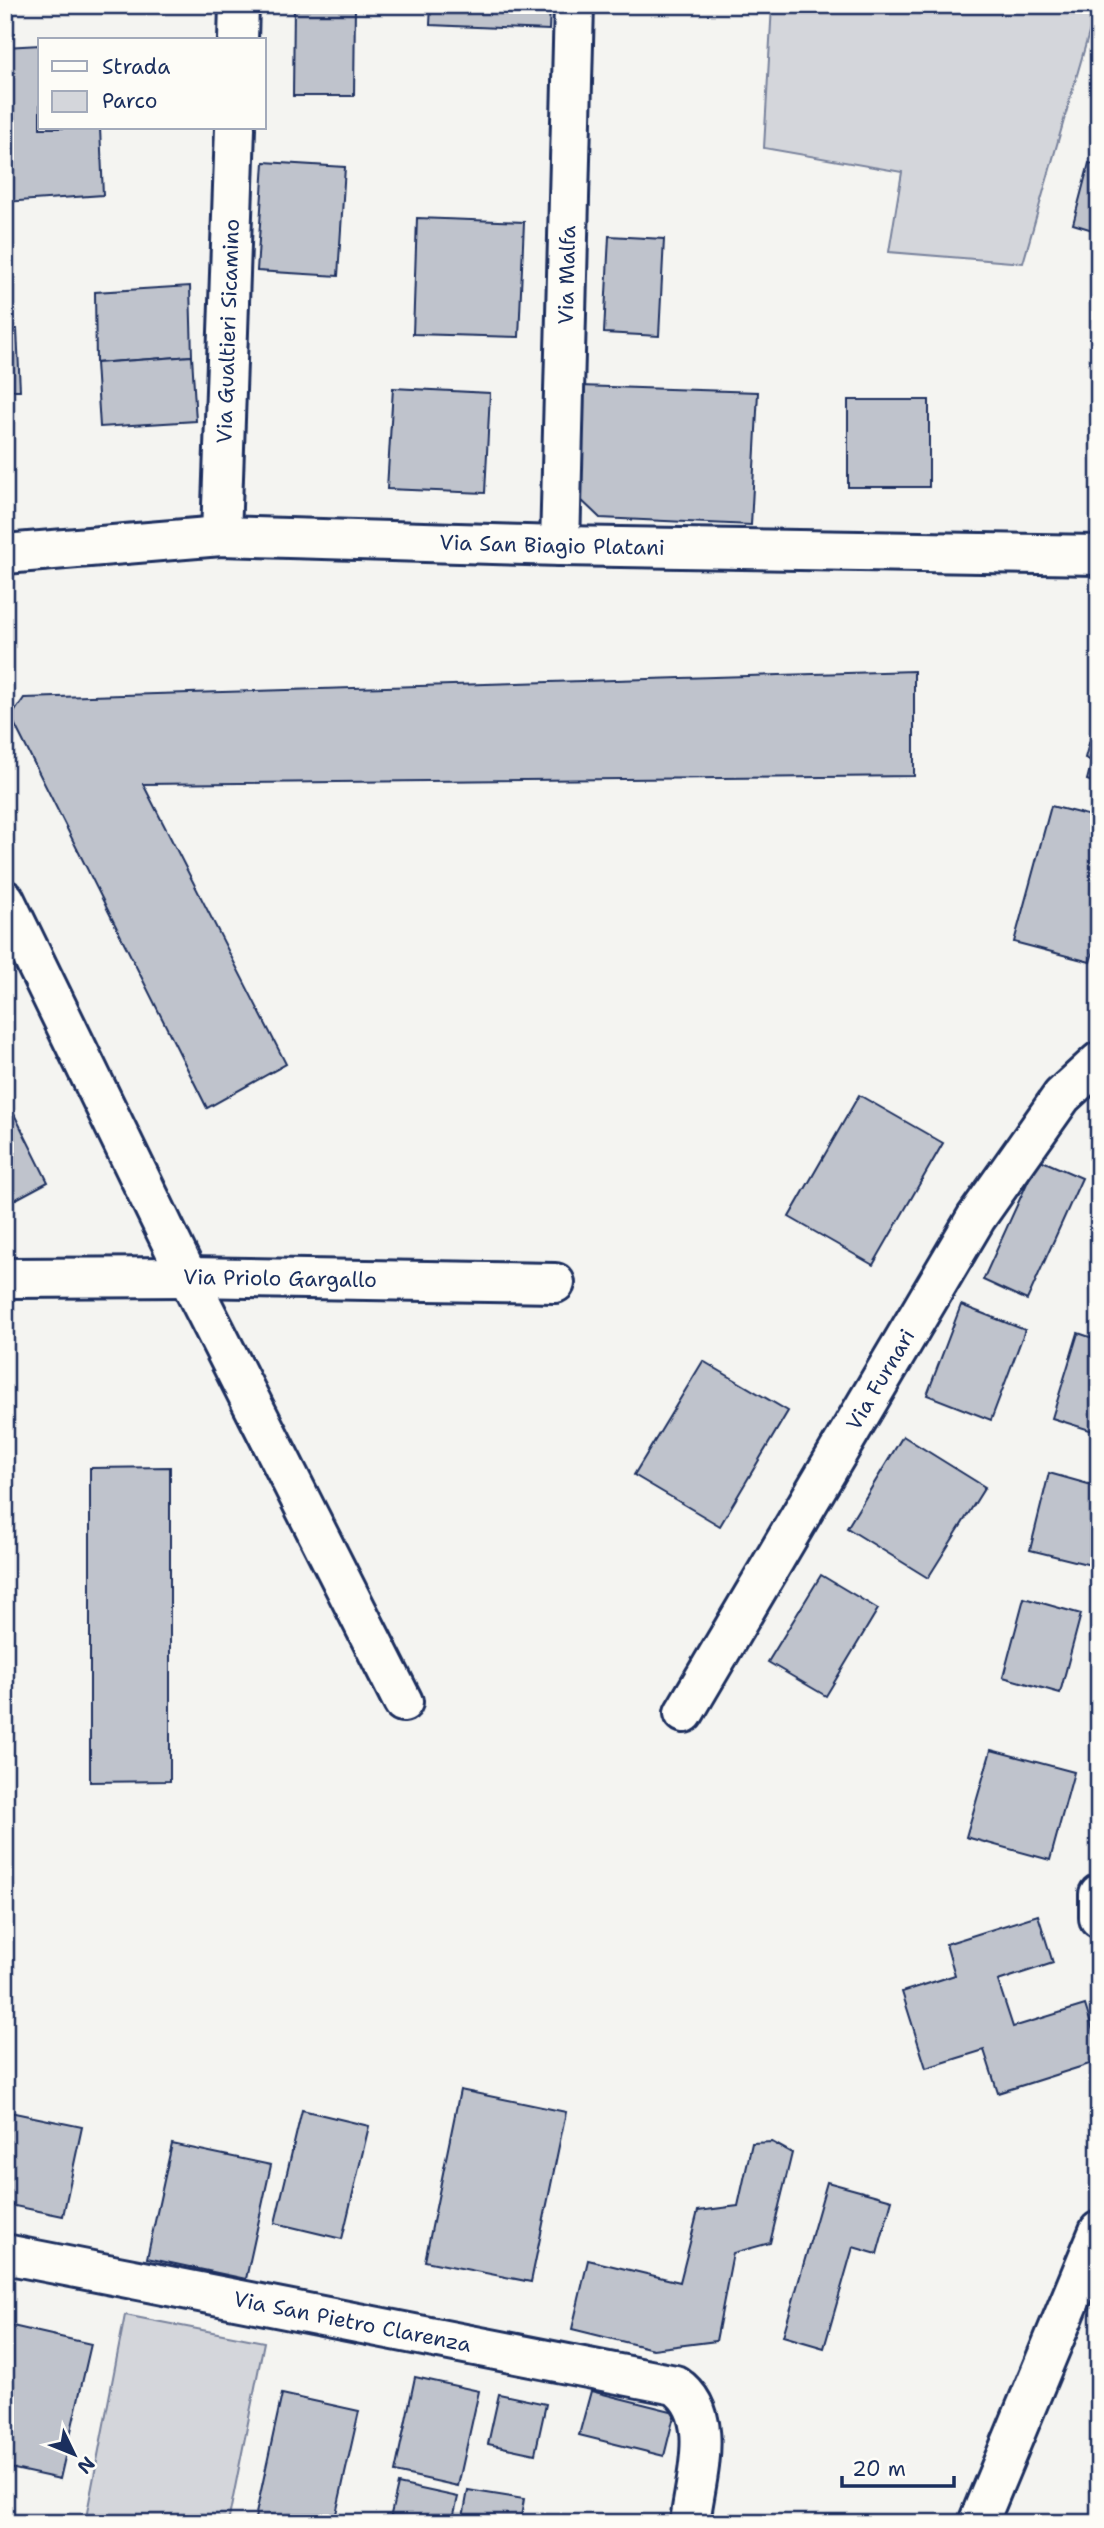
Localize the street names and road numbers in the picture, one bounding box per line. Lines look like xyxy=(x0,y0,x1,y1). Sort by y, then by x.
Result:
street label: Via Gualtieri Sicamino xyxy=(210,218,246,444)
street label: Via Malfa xyxy=(552,225,582,325)
street label: Via San Biagio Platani xyxy=(439,528,665,562)
street label: Via Priolo Gargallo xyxy=(183,1263,377,1294)
street label: Via Furnari xyxy=(840,1324,921,1435)
street label: Via San Pietro Clarenza xyxy=(231,2285,474,2359)

